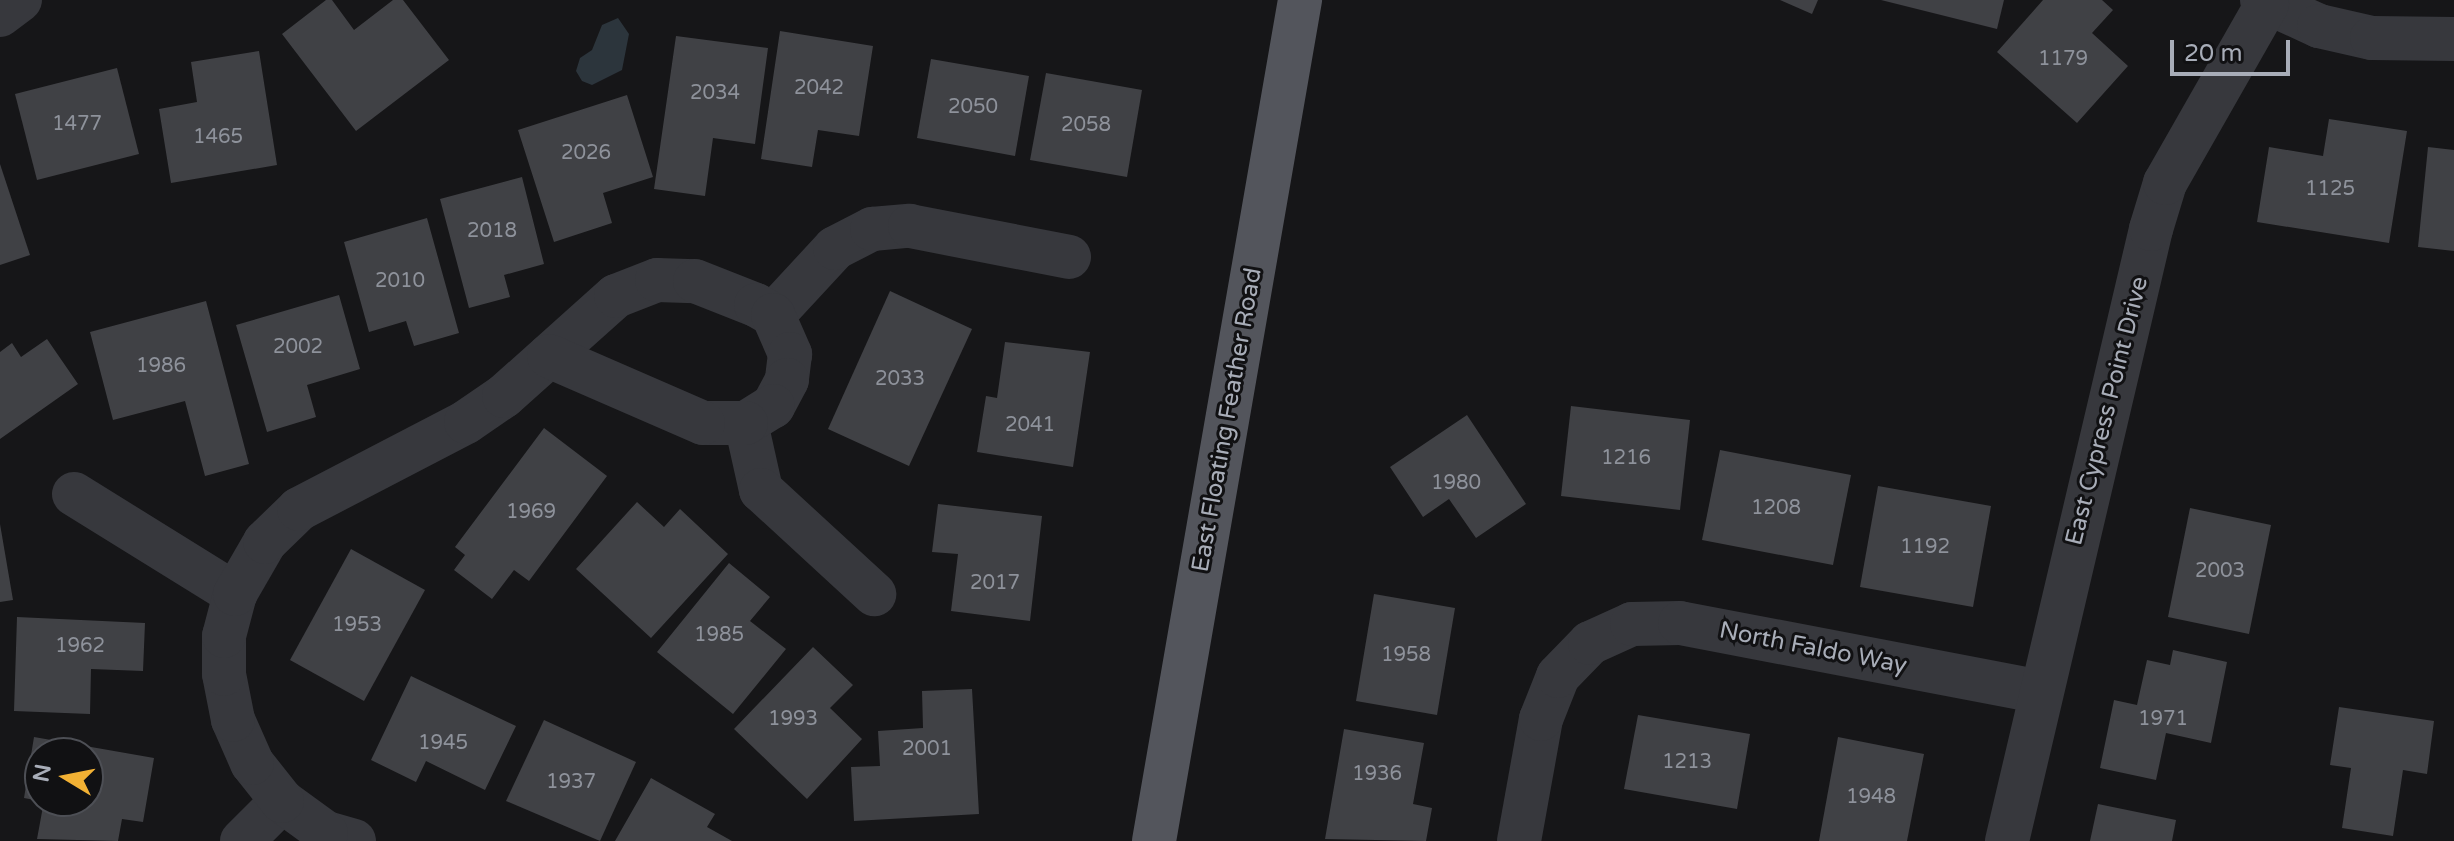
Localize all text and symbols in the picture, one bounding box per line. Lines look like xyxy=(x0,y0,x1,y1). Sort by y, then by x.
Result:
scale bar xyxy=(2174,24,2294,74)
text: 20 m xyxy=(2184,39,2242,68)
house number: 1179 xyxy=(2038,47,2088,71)
house number: 2042 xyxy=(794,76,844,100)
house number: 2034 xyxy=(690,81,740,105)
house number: 2050 xyxy=(948,95,998,119)
house number: 1477 xyxy=(52,112,102,136)
house number: 2058 xyxy=(1061,113,1111,137)
house number: 1465 xyxy=(193,125,243,149)
house number: 2026 xyxy=(561,141,611,165)
house number: 1125 xyxy=(2305,177,2355,201)
house number: 2018 xyxy=(467,219,517,243)
street label: East Floating Feather Road xyxy=(1186,266,1268,574)
house number: 2010 xyxy=(375,269,425,293)
street label: East Cypress Point Drive xyxy=(2060,274,2154,548)
house number: 2002 xyxy=(273,335,323,359)
house number: 1986 xyxy=(136,354,186,378)
house number: 2033 xyxy=(875,367,925,391)
house number: 2041 xyxy=(1005,413,1055,437)
house number: 1216 xyxy=(1601,446,1651,470)
house number: 1980 xyxy=(1431,471,1481,495)
house number: 1208 xyxy=(1751,496,1801,520)
house number: 1969 xyxy=(506,500,556,524)
house number: 1192 xyxy=(1900,535,1950,559)
house number: 2003 xyxy=(2195,559,2245,583)
house number: 2017 xyxy=(970,571,1020,595)
house number: 1953 xyxy=(332,613,382,637)
street label: North Faldo Way xyxy=(1717,616,1909,680)
house number: 1985 xyxy=(694,623,744,647)
house number: 1962 xyxy=(55,634,105,658)
house number: 1958 xyxy=(1381,643,1431,667)
house number: 1993 xyxy=(768,707,818,731)
house number: 1971 xyxy=(2138,707,2188,731)
house number: 1945 xyxy=(418,731,468,755)
north arrow xyxy=(24,737,104,817)
house number: 2001 xyxy=(902,737,952,761)
house number: 1213 xyxy=(1662,750,1712,774)
text: N xyxy=(28,762,57,784)
house number: 1936 xyxy=(1352,762,1402,786)
house number: 1937 xyxy=(546,770,596,794)
house number: 1948 xyxy=(1846,785,1896,809)

